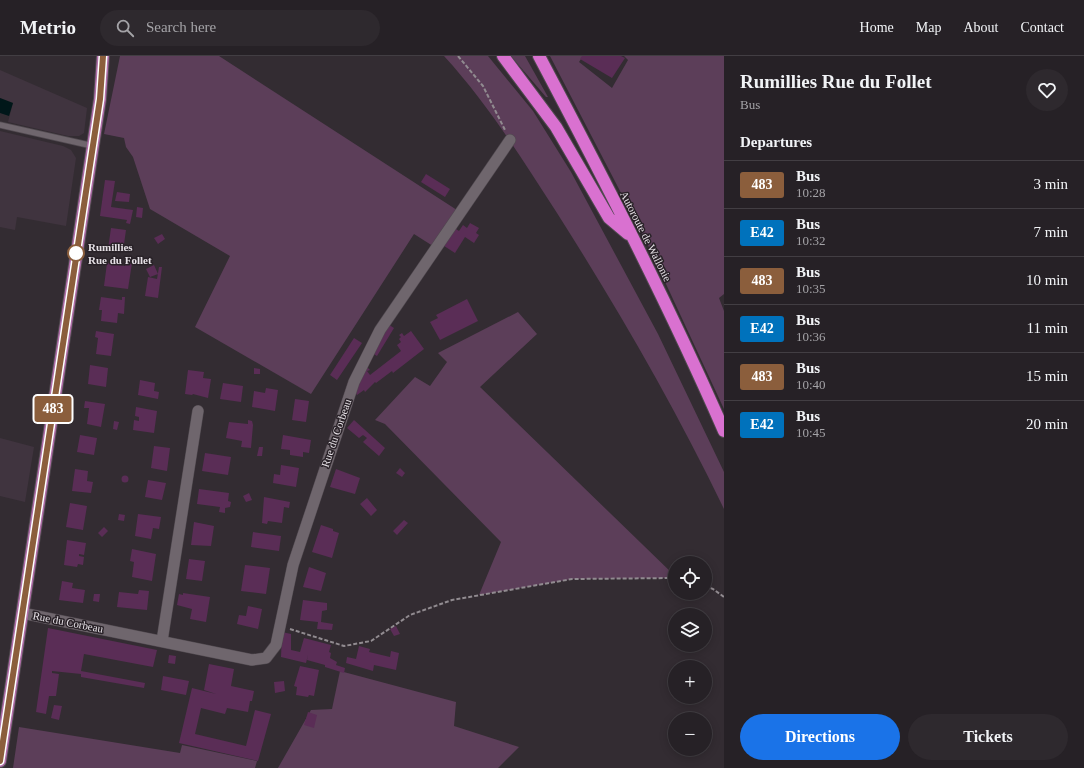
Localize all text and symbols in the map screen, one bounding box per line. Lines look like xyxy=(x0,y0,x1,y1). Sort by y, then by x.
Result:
search box xyxy=(100,10,380,46)
text: Metrio xyxy=(20,17,76,38)
icon: search xyxy=(114,17,136,39)
text: Search here xyxy=(146,19,216,35)
text: Home xyxy=(860,20,894,35)
text: Map xyxy=(916,20,941,35)
text: About xyxy=(963,20,998,35)
text: Contact xyxy=(1020,20,1064,35)
button: heart xyxy=(1026,69,1068,111)
text: Rumillies Rue du Follet xyxy=(740,71,932,92)
text: Bus xyxy=(740,97,760,112)
text: Departures xyxy=(740,134,812,150)
text: Bus xyxy=(796,168,820,184)
text: 3 min xyxy=(1033,176,1068,192)
text: 483 xyxy=(752,177,773,192)
text: 10:28 xyxy=(796,185,826,200)
street label: Autoroute de Wallonie xyxy=(618,189,674,283)
text: Bus xyxy=(796,216,820,232)
text: 7 min xyxy=(1033,224,1068,240)
text: E42 xyxy=(750,225,774,240)
text: 10:32 xyxy=(796,233,826,248)
place label: Rumillies Rue du Follet xyxy=(88,241,152,266)
marker: Rumillies Rue du Follet xyxy=(67,244,85,262)
text: Bus xyxy=(796,264,820,280)
text: 10 min xyxy=(1026,272,1068,288)
text: 483 xyxy=(752,273,773,288)
text: 10:35 xyxy=(796,281,826,296)
text: Bus xyxy=(796,312,820,328)
text: 11 min xyxy=(1026,320,1068,336)
text: E42 xyxy=(750,321,774,336)
text: 10:36 xyxy=(796,329,826,344)
text: Bus xyxy=(796,360,820,376)
text: 15 min xyxy=(1026,368,1068,384)
text: 483 xyxy=(752,369,773,384)
text: 10:40 xyxy=(796,377,826,392)
line badge: 483 xyxy=(30,396,76,422)
street label: Rue du Corbeau xyxy=(319,397,353,469)
text: 483 xyxy=(43,401,64,416)
text: Bus xyxy=(796,408,820,424)
text: 20 min xyxy=(1026,416,1068,432)
text: E42 xyxy=(750,417,774,432)
text: 10:45 xyxy=(796,425,826,440)
map controls xyxy=(668,556,712,756)
button: locate xyxy=(668,556,712,600)
button: layers xyxy=(668,608,712,652)
street label: Rue du Corbeau xyxy=(32,609,105,635)
button: + xyxy=(668,660,712,704)
button: − xyxy=(668,712,712,756)
button: Directions xyxy=(740,714,900,760)
button: Tickets xyxy=(908,714,1068,760)

